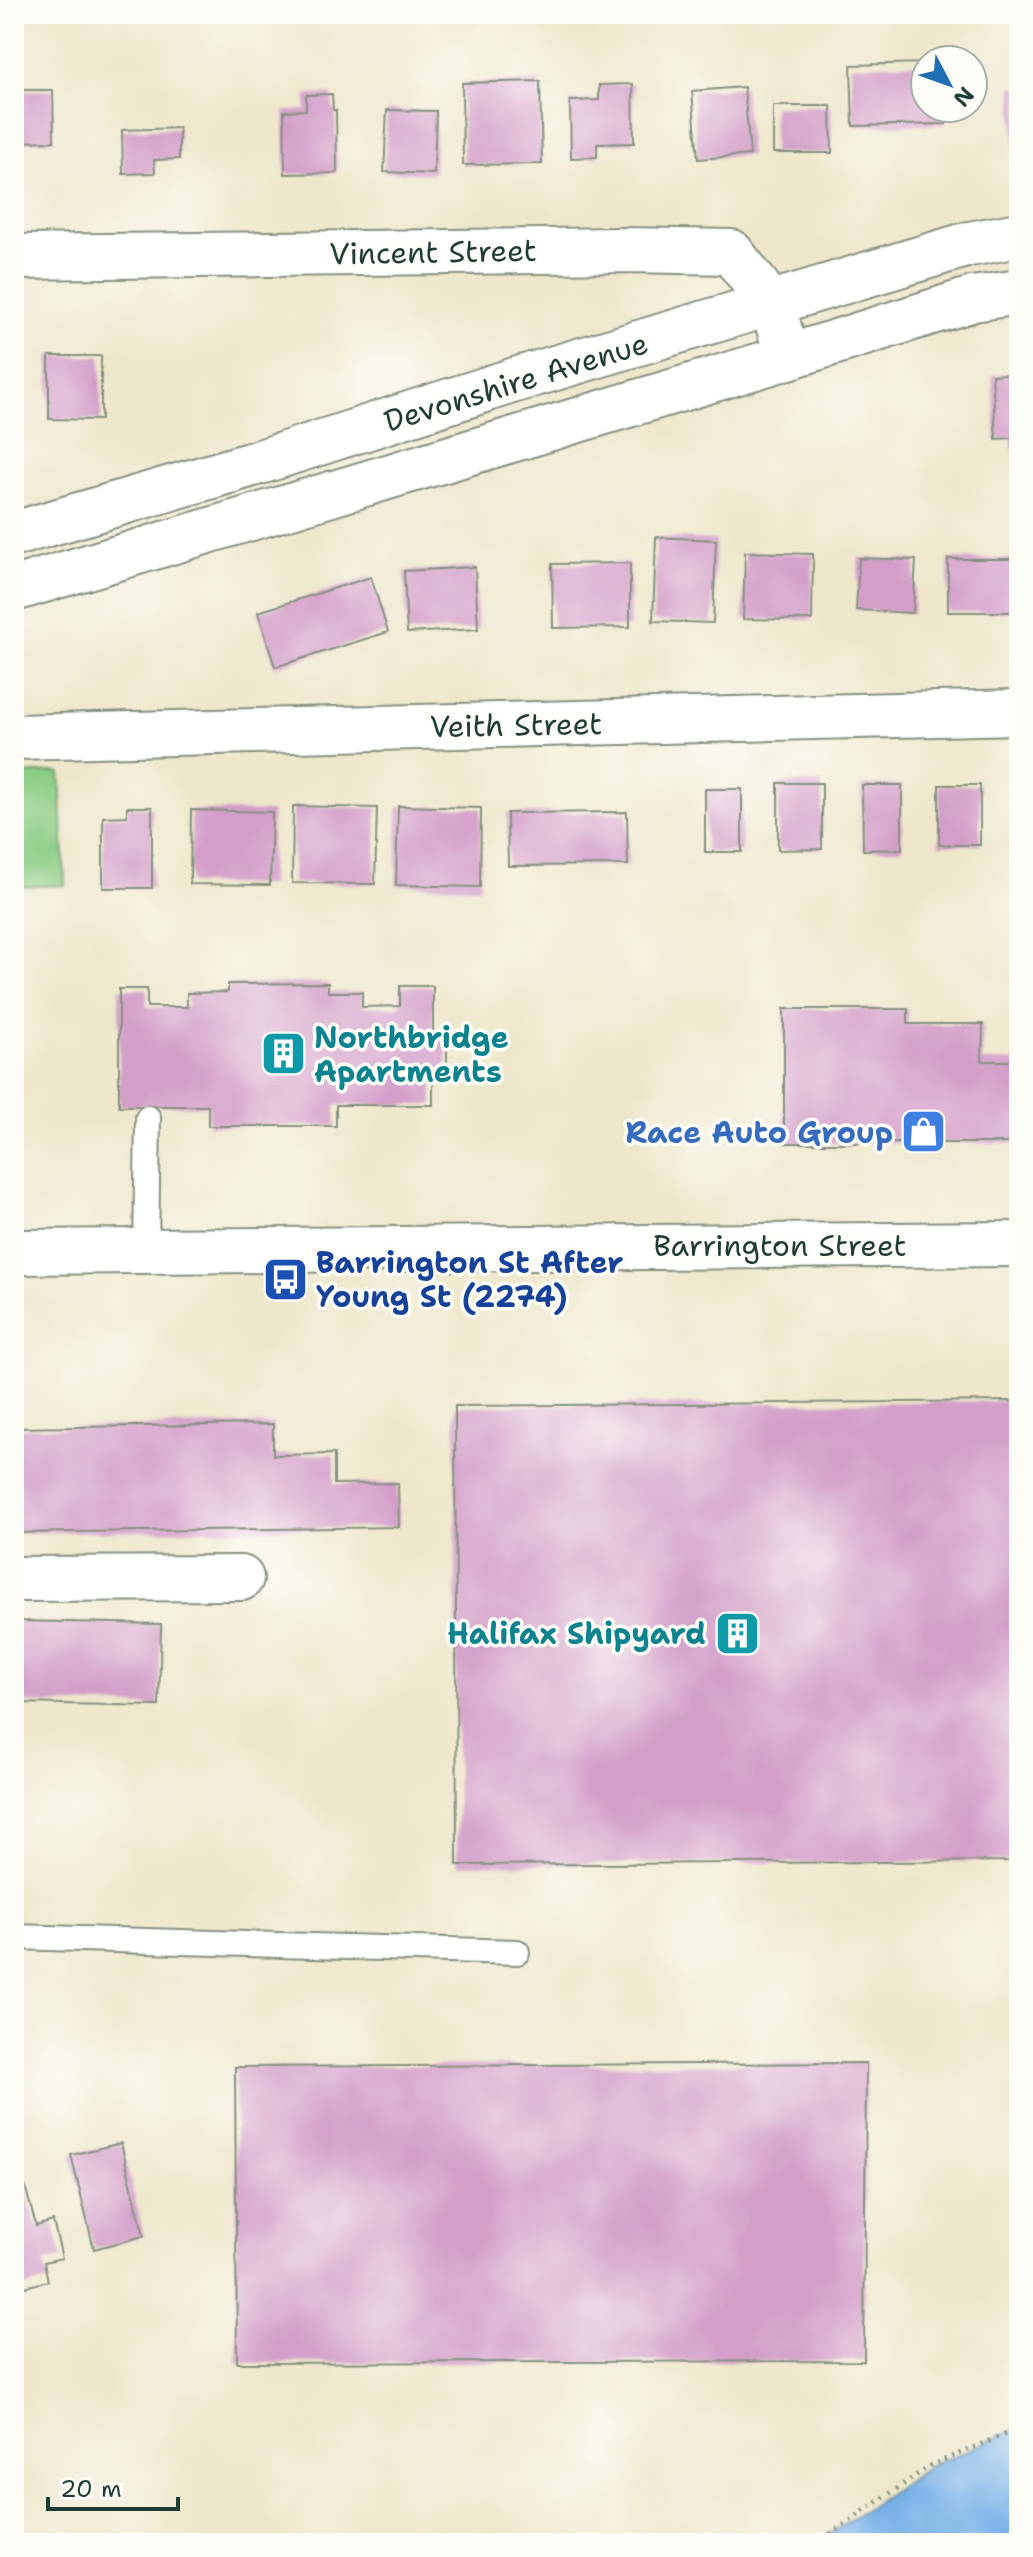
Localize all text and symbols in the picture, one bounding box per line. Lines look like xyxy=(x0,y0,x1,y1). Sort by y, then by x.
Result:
north arrow xyxy=(909,44,989,124)
text: N xyxy=(947,81,980,113)
street label: Vincent Street xyxy=(329,230,537,274)
street label: Devonshire Avenue xyxy=(379,322,653,442)
street label: Veith Street xyxy=(429,703,603,747)
place label: Northbridge Apartments xyxy=(314,1017,509,1092)
building icon: Northbridge Apartments xyxy=(259,1030,307,1078)
shop icon: Race Auto Group xyxy=(900,1108,948,1156)
place label: Race Auto Group xyxy=(625,1112,893,1153)
street label: Barrington Street xyxy=(653,1225,907,1266)
place label: Barrington St After Young St (2274) xyxy=(316,1242,623,1317)
bus stop icon: Barrington St After Young St (2274) xyxy=(261,1255,309,1303)
building icon: Halifax Shipyard xyxy=(713,1609,761,1657)
place label: Halifax Shipyard xyxy=(447,1613,706,1654)
scale bar xyxy=(48,2461,178,2511)
text: 20 m xyxy=(60,2473,122,2505)

